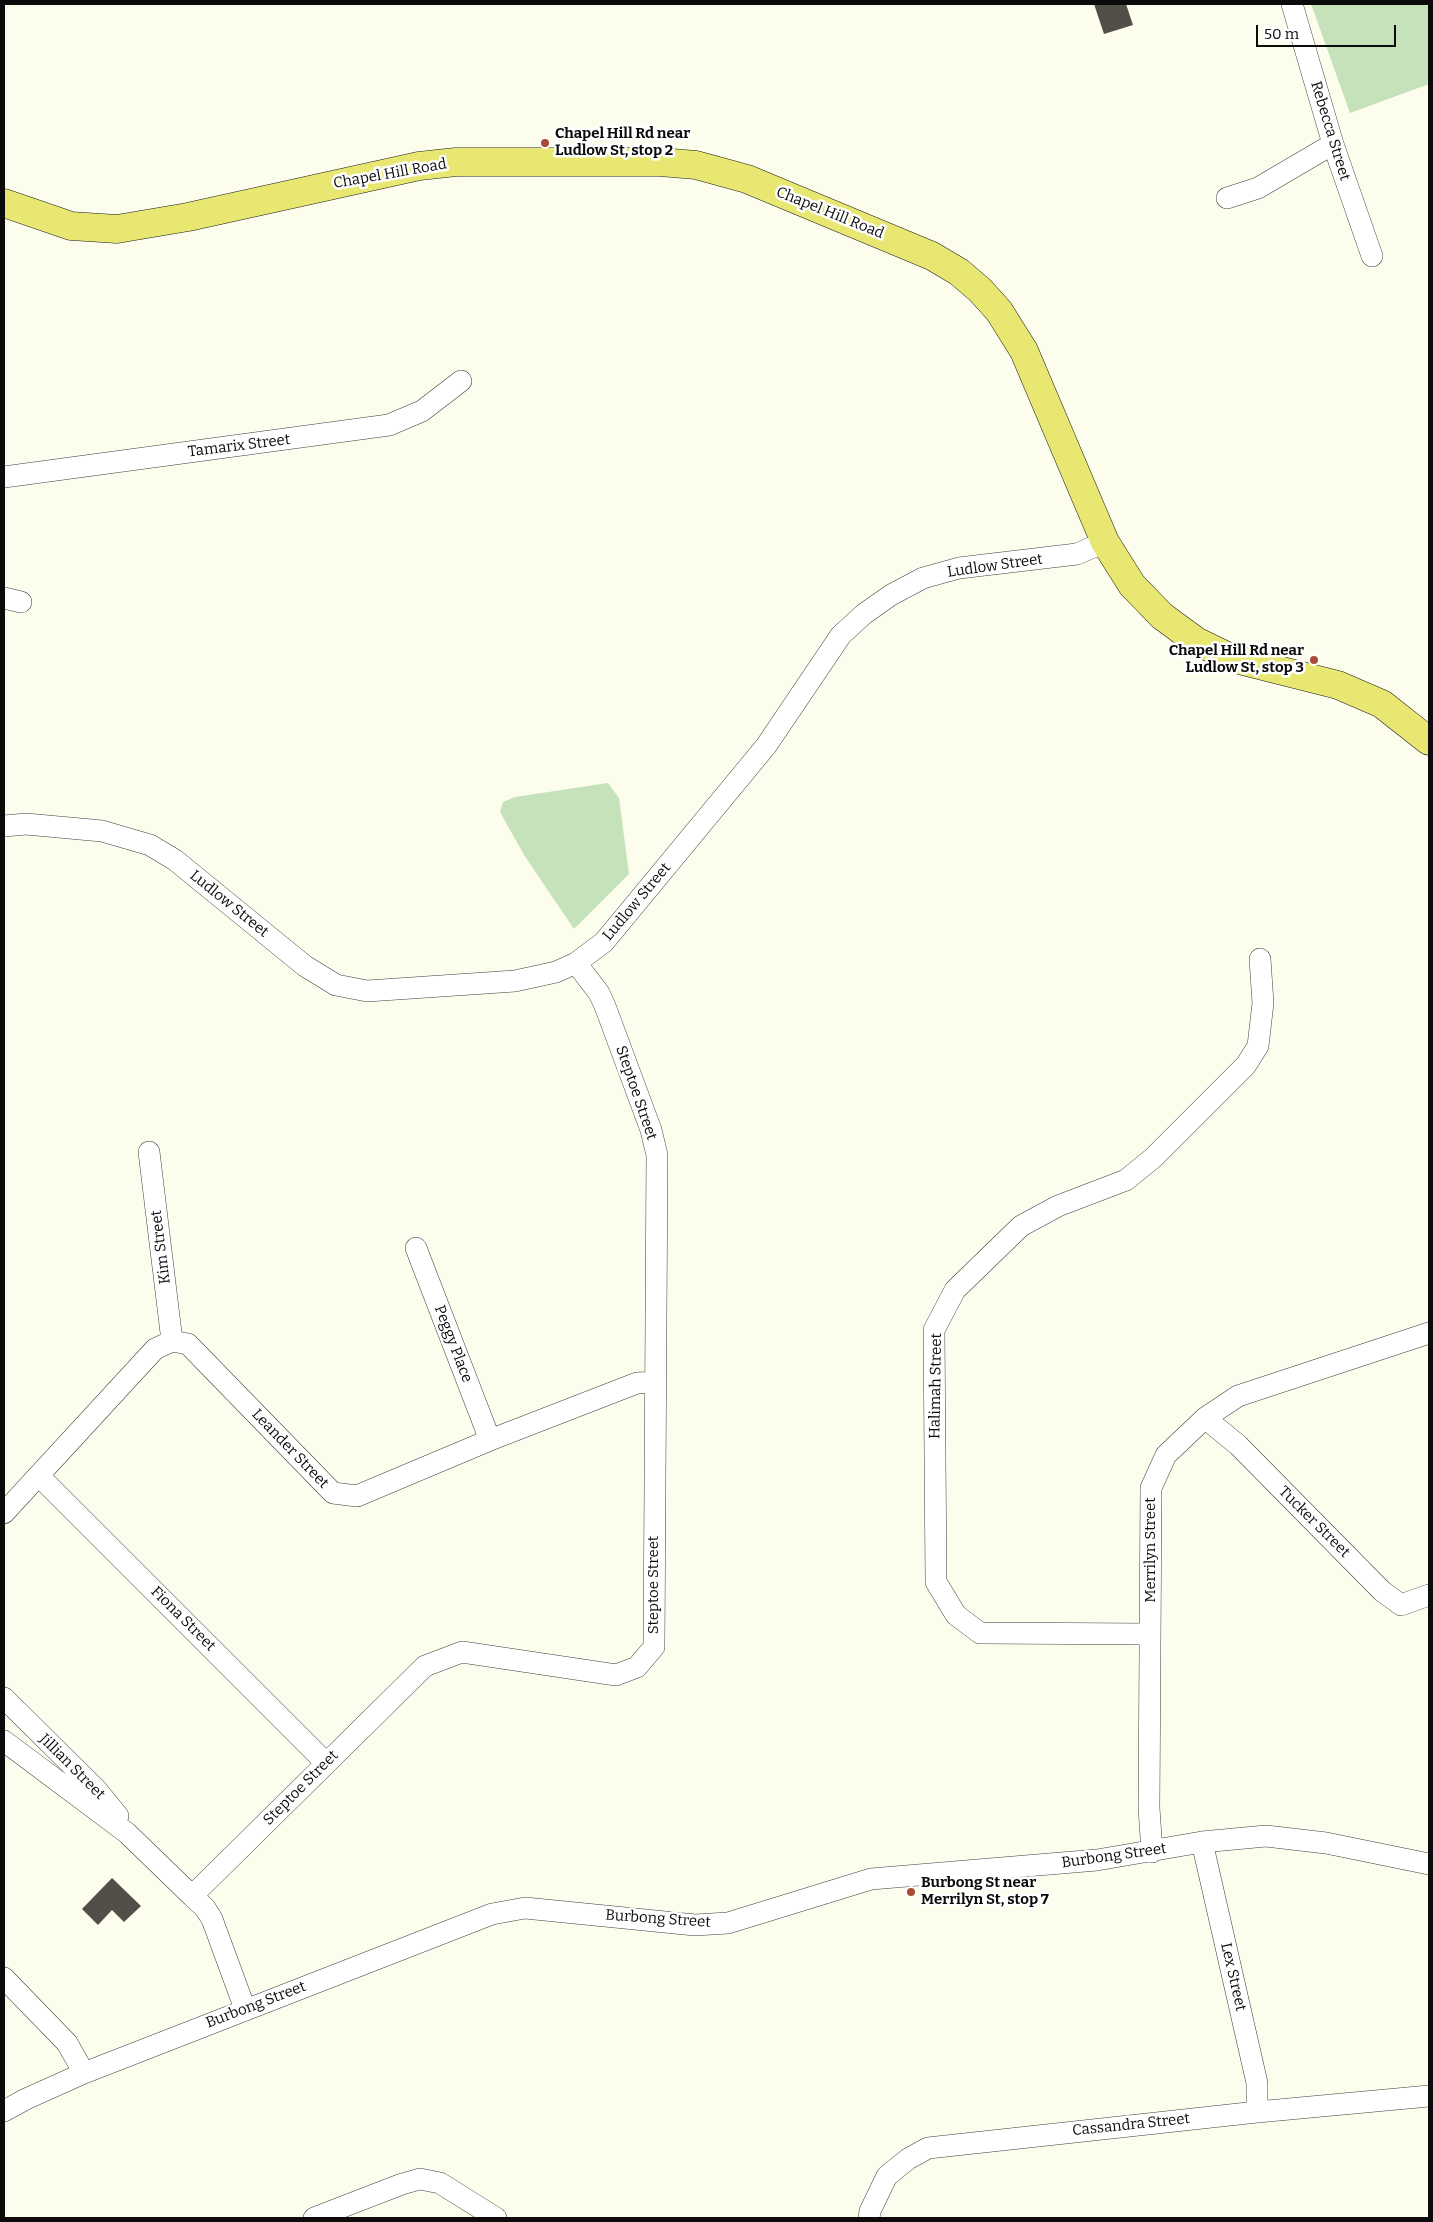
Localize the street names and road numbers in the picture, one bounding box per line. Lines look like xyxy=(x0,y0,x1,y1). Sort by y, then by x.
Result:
street label: Rebecca Street xyxy=(1306,79,1354,183)
street label: Chapel Hill Road xyxy=(332,155,448,193)
street label: Chapel Hill Road xyxy=(774,183,886,243)
street label: Tamarix Street xyxy=(187,431,291,461)
street label: Ludlow Street xyxy=(946,550,1044,582)
street label: Ludlow Street xyxy=(599,859,675,945)
street label: Ludlow Street xyxy=(186,867,272,941)
street label: Steptoe Street xyxy=(611,1043,661,1143)
street label: Kim Street xyxy=(148,1209,174,1285)
street label: Peggy Place xyxy=(430,1303,476,1385)
street label: Halimah Street xyxy=(926,1333,946,1439)
street label: Leander Street xyxy=(248,1406,332,1492)
street label: Tucker Street xyxy=(1275,1483,1353,1561)
street label: Merrilyn Street xyxy=(1142,1497,1160,1603)
street label: Steptoe Street xyxy=(645,1536,663,1634)
street label: Fiona Street xyxy=(147,1583,219,1655)
street label: Jillian Street xyxy=(35,1730,109,1804)
street label: Steptoe Street xyxy=(260,1747,342,1829)
street label: Burbong Street xyxy=(1060,1840,1168,1872)
street label: Burbong Street xyxy=(605,1906,711,1932)
street label: Lex Street xyxy=(1216,1941,1250,2013)
street label: Burbong Street xyxy=(203,1978,309,2032)
street label: Cassandra Street xyxy=(1071,2110,1191,2140)

